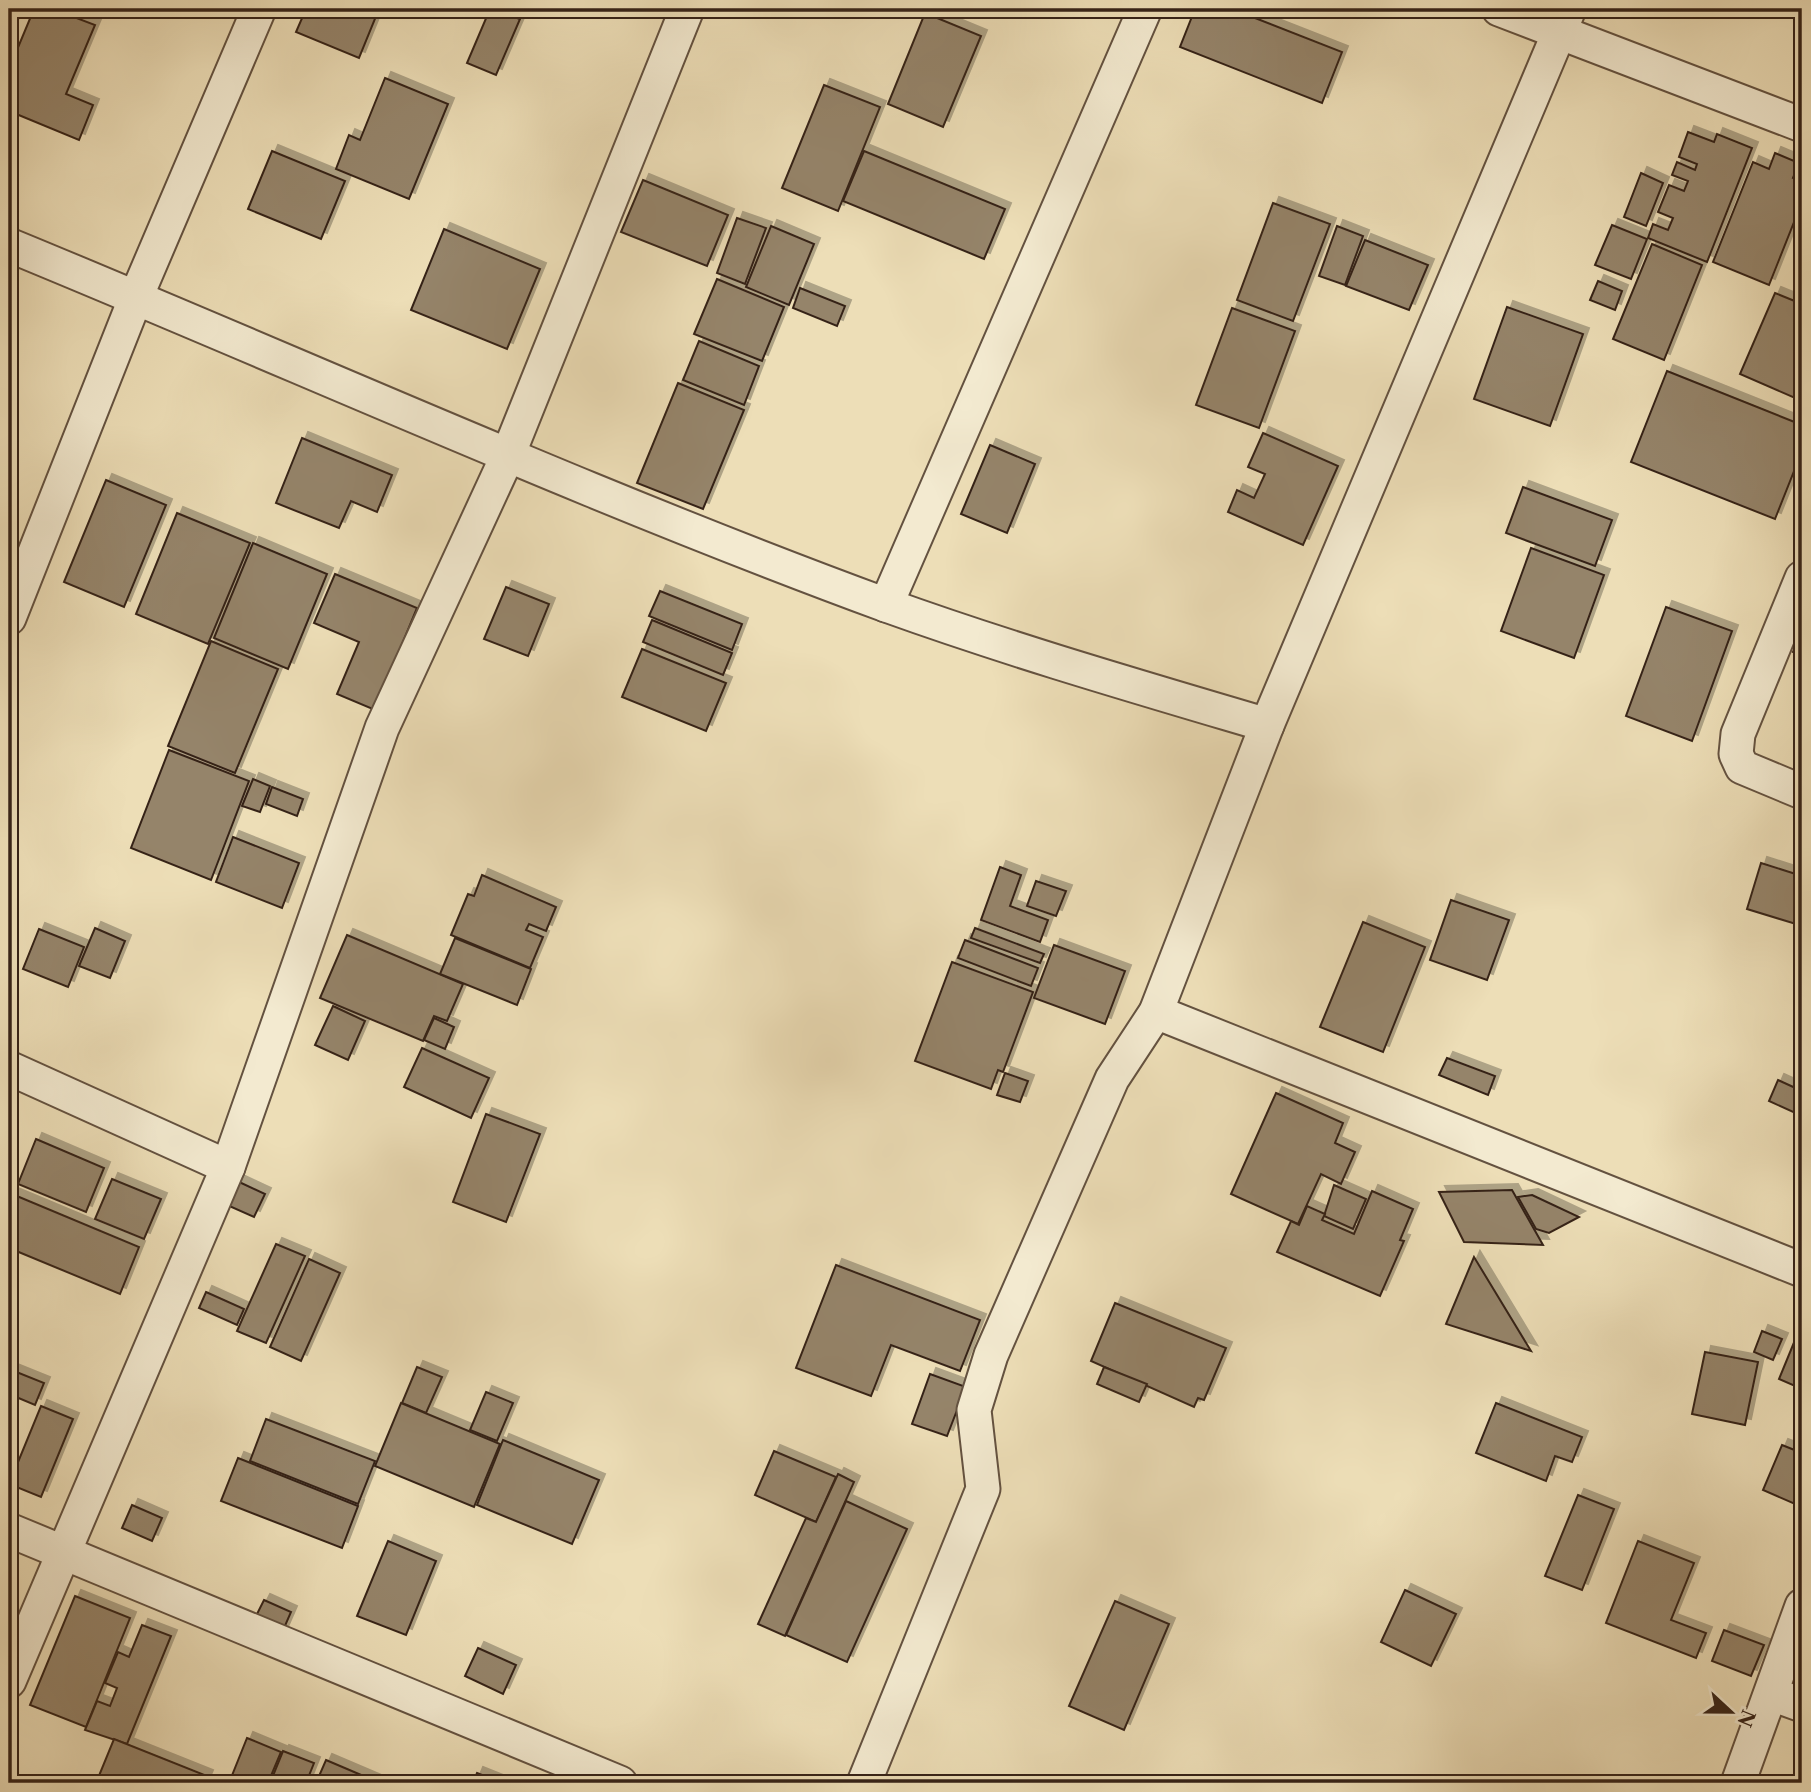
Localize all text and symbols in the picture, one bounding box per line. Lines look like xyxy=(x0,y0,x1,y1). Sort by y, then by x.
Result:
north arrow xyxy=(1696,1676,1766,1746)
text: N xyxy=(1733,1706,1760,1730)

